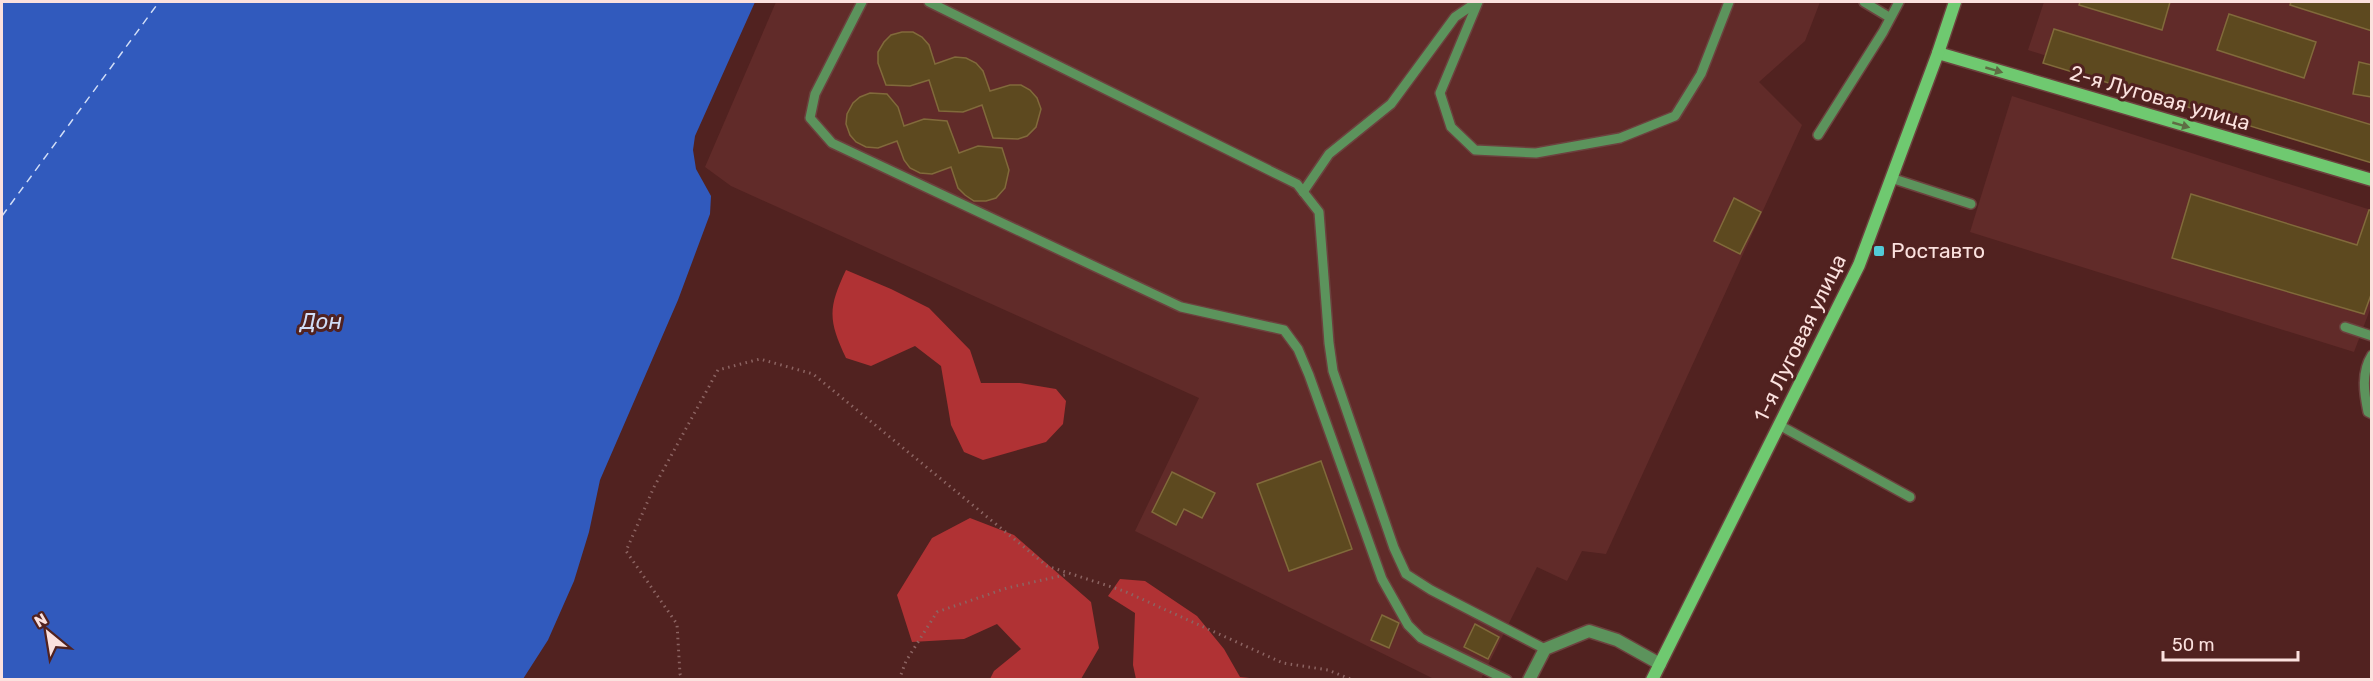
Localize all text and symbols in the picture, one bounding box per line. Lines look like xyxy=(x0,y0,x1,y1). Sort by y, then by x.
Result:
street label: 2-я Луговая улица xyxy=(2067,60,2253,135)
one-way arrow xyxy=(1985,66,2003,75)
one-way arrow xyxy=(2172,121,2190,130)
place label: Роставто xyxy=(1891,238,1985,263)
marker: Роставто xyxy=(1872,244,1886,258)
street label: 1-я Луговая улица xyxy=(1748,250,1851,426)
water label: Дон xyxy=(298,308,342,335)
north arrow xyxy=(18,603,78,663)
text: N xyxy=(31,609,50,632)
scale bar xyxy=(2163,624,2298,662)
text: 50 m xyxy=(2172,634,2215,656)

